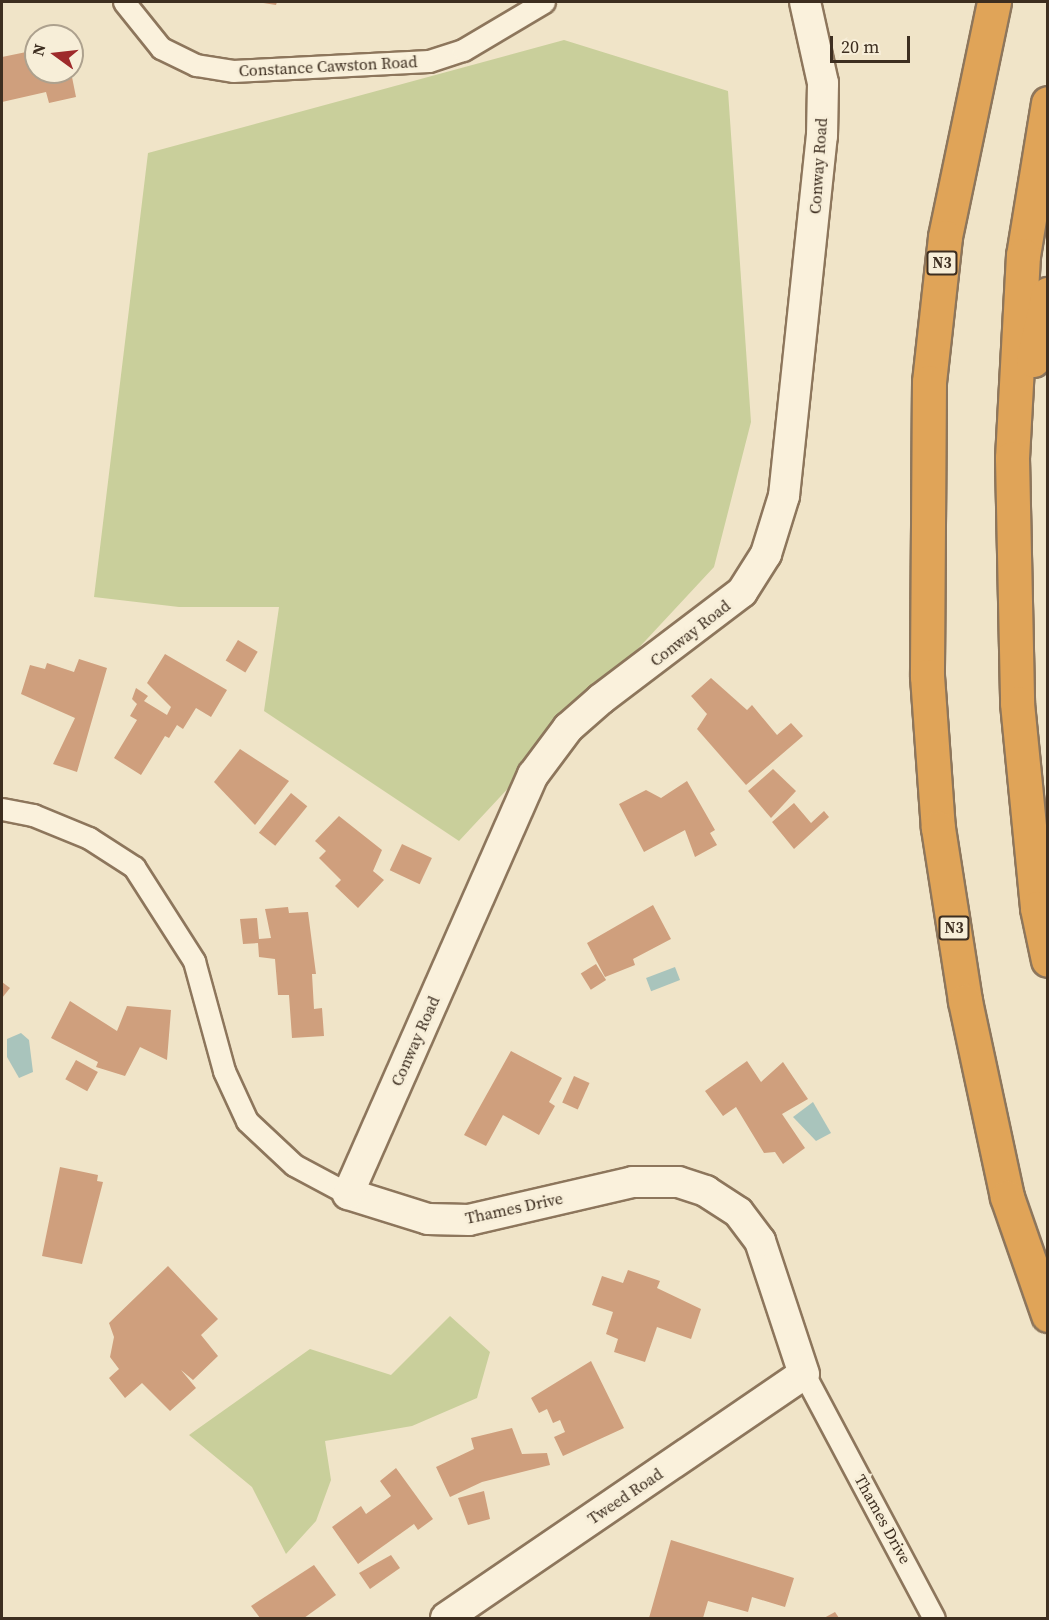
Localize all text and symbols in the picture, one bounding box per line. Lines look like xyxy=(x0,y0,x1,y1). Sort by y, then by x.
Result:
north arrow xyxy=(24,24,84,84)
scale bar xyxy=(833,24,912,62)
text: 20 m xyxy=(841,34,879,59)
text: N xyxy=(26,41,51,58)
street label: Constance Cawston Road xyxy=(238,52,418,80)
street label: Conway Road xyxy=(805,117,831,215)
road number: N3 xyxy=(926,251,958,275)
street label: Conway Road xyxy=(646,596,734,670)
road number: N3 xyxy=(938,916,970,940)
street label: Conway Road xyxy=(387,993,443,1089)
street label: Thames Drive xyxy=(464,1188,564,1228)
street label: Tweed Road xyxy=(584,1464,666,1528)
street label: Thames Drive xyxy=(851,1471,915,1567)

